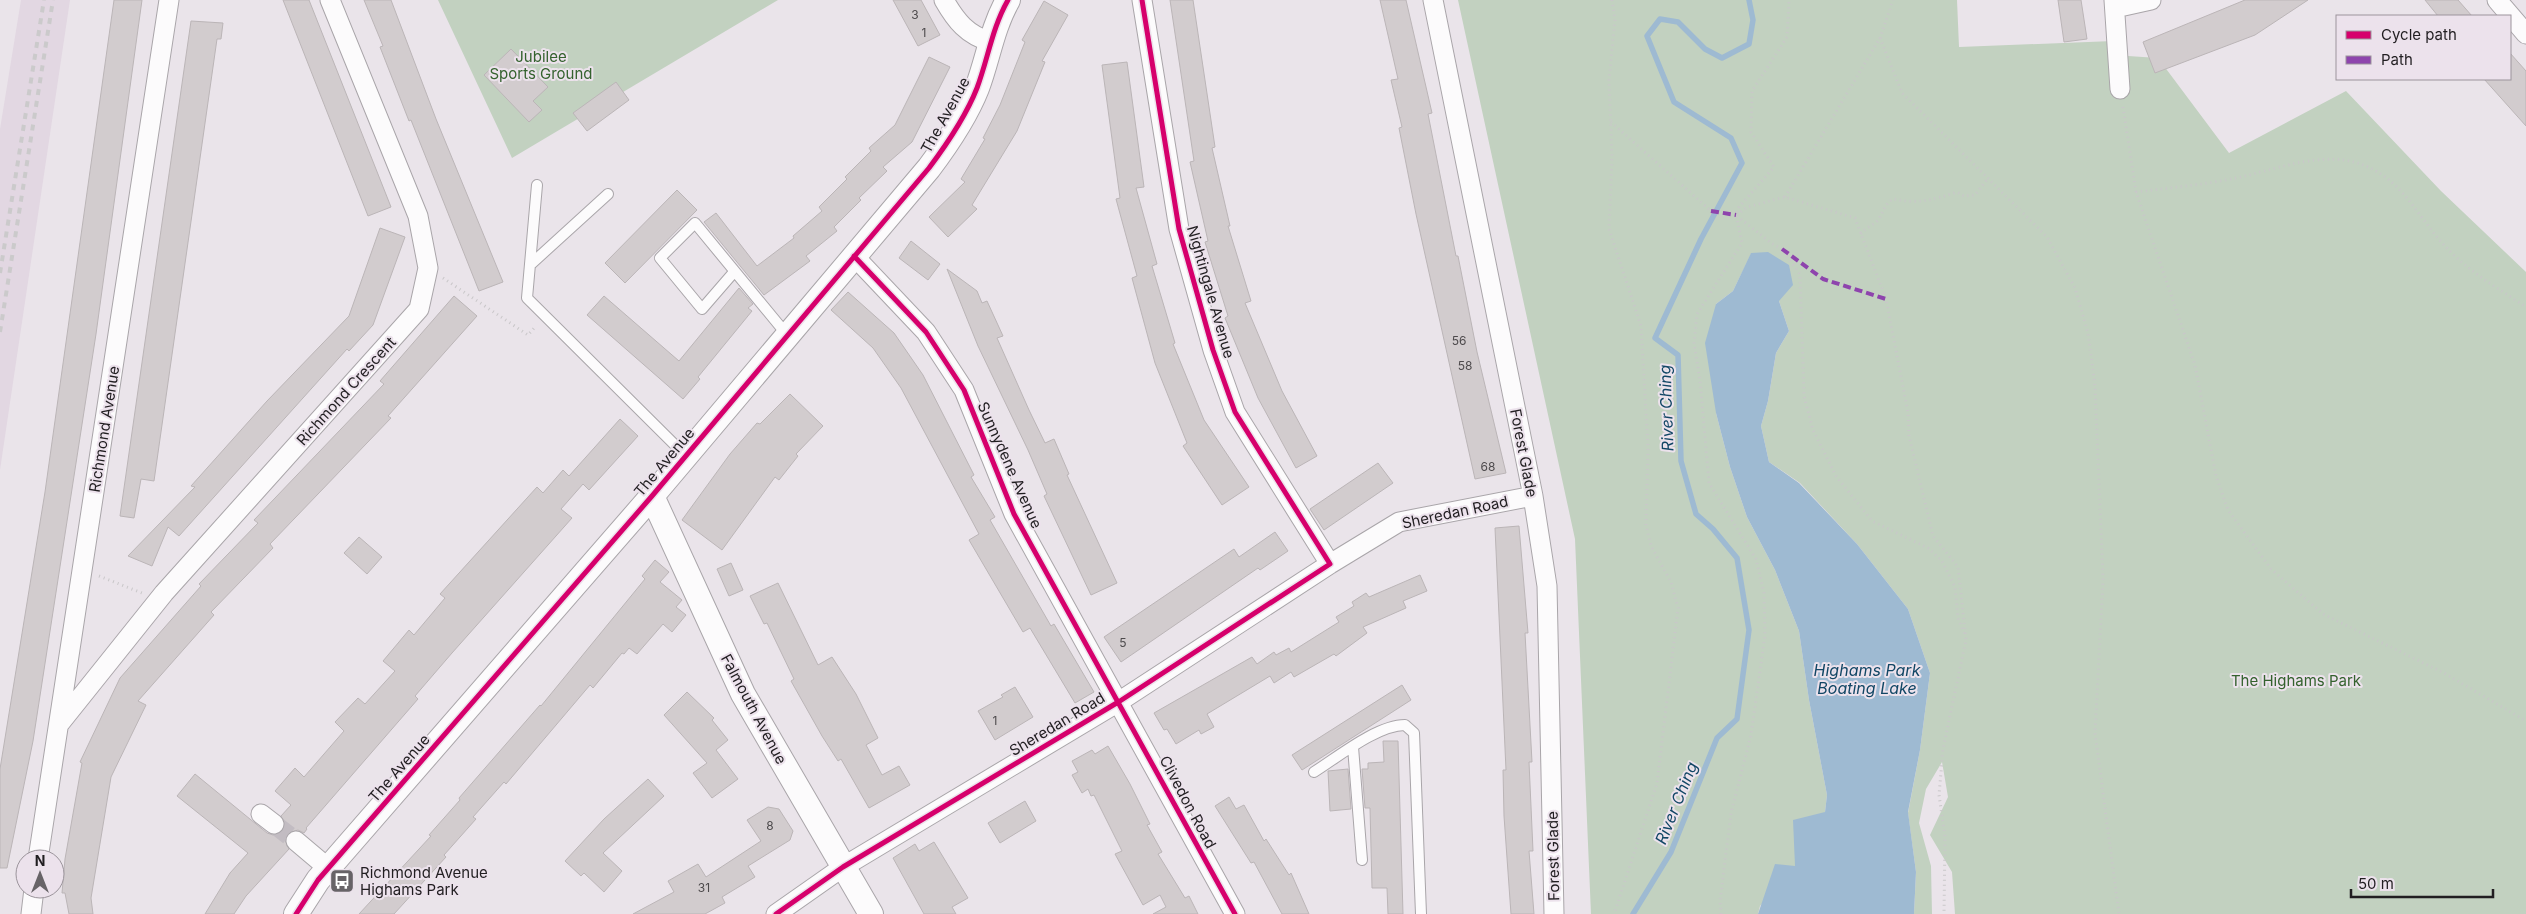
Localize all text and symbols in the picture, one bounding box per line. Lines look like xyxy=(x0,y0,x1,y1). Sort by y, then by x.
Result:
house number: 3 xyxy=(911,7,919,22)
legend xyxy=(2336,15,2511,80)
house number: 1 xyxy=(922,25,926,40)
text: Cycle path xyxy=(2381,25,2457,44)
park label: Jubilee Sports Ground xyxy=(489,47,593,83)
text: Path xyxy=(2381,50,2413,69)
street label: The Avenue xyxy=(916,74,974,156)
street label: Nightingale Avenue xyxy=(1183,223,1239,361)
street label: Richmond Crescent xyxy=(292,333,400,449)
house number: 56 xyxy=(1452,333,1466,348)
house number: 58 xyxy=(1458,358,1472,373)
street label: Richmond Avenue xyxy=(85,364,123,494)
water label: River Ching xyxy=(1654,364,1678,452)
street label: Sunnydene Avenue xyxy=(974,399,1046,531)
street label: Forest Glade xyxy=(1506,407,1542,499)
street label: The Avenue xyxy=(630,424,698,500)
house number: 68 xyxy=(1481,459,1495,474)
street label: Sheredan Road xyxy=(1400,491,1510,533)
house number: 5 xyxy=(1119,635,1127,650)
street label: Falmouth Avenue xyxy=(717,651,791,767)
water label: Highams Park Boating Lake xyxy=(1814,660,1921,698)
park label: The Highams Park xyxy=(2231,671,2362,690)
street label: Sheredan Road xyxy=(1006,688,1108,760)
house number: 1 xyxy=(993,713,997,728)
street label: The Avenue xyxy=(364,730,434,806)
street label: Clivedon Road xyxy=(1156,752,1220,852)
water label: River Ching xyxy=(1650,759,1702,847)
street label: Forest Glade xyxy=(1543,811,1563,901)
house number: 8 xyxy=(766,818,774,833)
north arrow xyxy=(15,849,65,899)
text: N xyxy=(35,852,45,869)
place label: Richmond Avenue Highams Park xyxy=(360,863,488,899)
scale bar xyxy=(2351,866,2494,898)
bus stop icon: Richmond Avenue Highams Park xyxy=(329,868,355,894)
text: 50 m xyxy=(2358,874,2394,893)
house number: 31 xyxy=(698,880,710,895)

